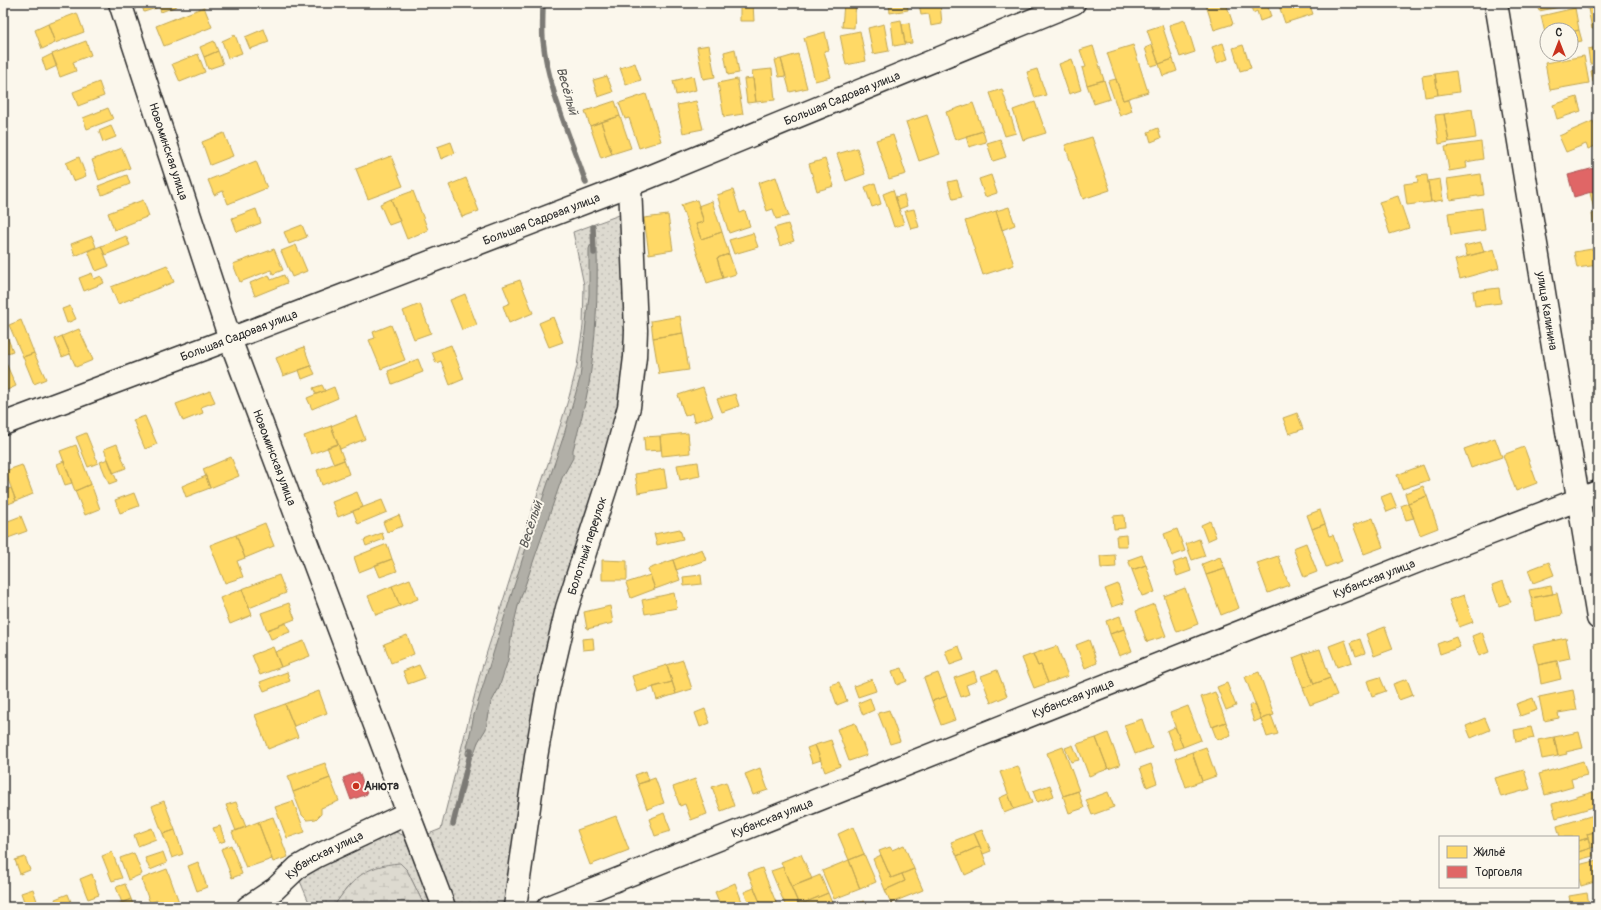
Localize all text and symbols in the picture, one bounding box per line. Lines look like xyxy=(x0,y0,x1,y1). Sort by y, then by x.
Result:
north arrow xyxy=(1539,22,1579,62)
text: С xyxy=(1556,26,1563,39)
water label: Весёлый xyxy=(553,65,582,118)
street label: Большая Садовая улица xyxy=(782,68,903,129)
street label: Новоминская улица xyxy=(146,101,192,202)
street label: Большая Садовая улица xyxy=(481,190,602,248)
street label: улица Калинина xyxy=(1533,269,1561,352)
street label: Большая Садовая улица xyxy=(178,306,300,364)
street label: Новоминская улица xyxy=(250,407,300,508)
street label: Болотный переулок xyxy=(564,495,610,597)
water label: Весёлый xyxy=(516,498,547,551)
street label: Кубанская улица xyxy=(1331,556,1418,602)
street label: Кубанская улица xyxy=(1030,675,1116,721)
place label: Анюта xyxy=(364,779,399,794)
marker: Анюта xyxy=(351,781,361,791)
street label: Кубанская улица xyxy=(729,795,815,841)
street label: Кубанская улица xyxy=(282,828,366,882)
legend xyxy=(1439,836,1579,888)
text: Жильё xyxy=(1473,845,1506,860)
text: Торговля xyxy=(1475,865,1523,880)

